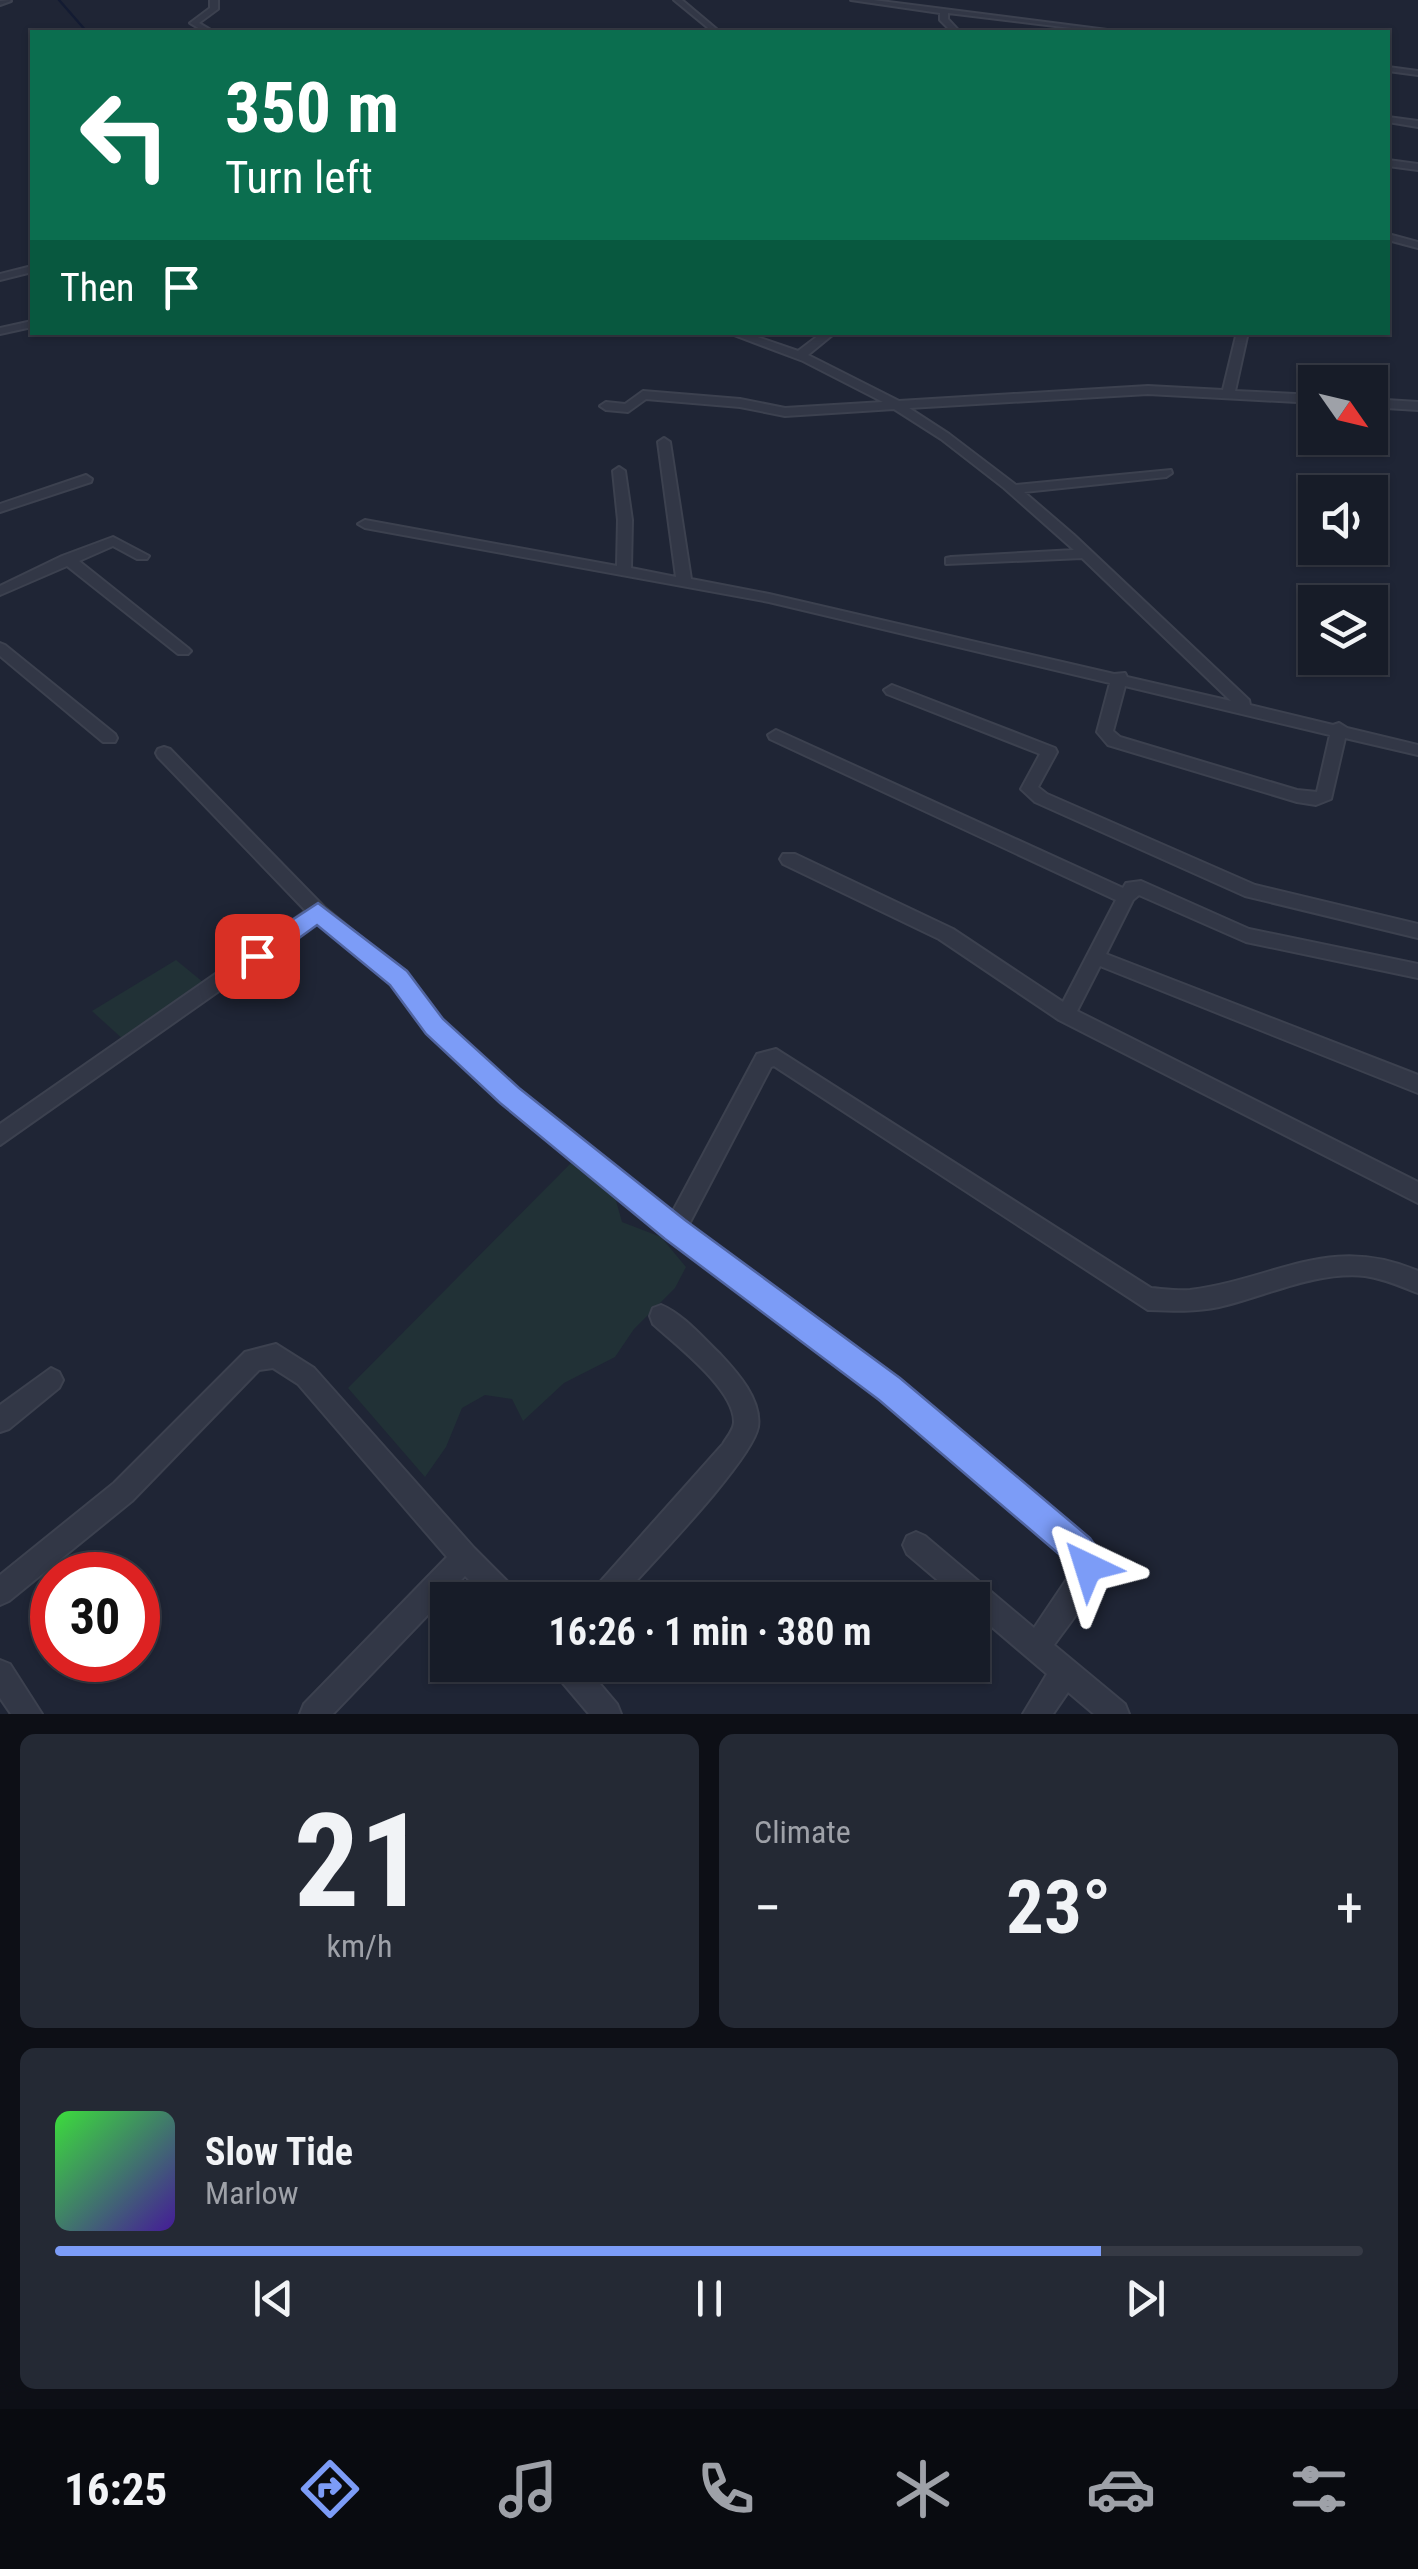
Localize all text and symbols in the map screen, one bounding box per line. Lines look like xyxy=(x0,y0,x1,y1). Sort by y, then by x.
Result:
text: 350 m xyxy=(225,67,399,149)
icon: left xyxy=(60,70,190,200)
text: Turn left xyxy=(225,151,373,204)
icon: arrive xyxy=(154,260,209,315)
text: Then xyxy=(60,266,134,310)
north arrow xyxy=(1298,365,1388,455)
map controls xyxy=(1298,365,1388,675)
button: sound xyxy=(1298,475,1388,565)
button: layers xyxy=(1298,585,1388,675)
pin xyxy=(215,914,300,999)
icon: arrive xyxy=(230,929,285,984)
position arrow xyxy=(1036,1515,1140,1619)
speed limit sign: 30 xyxy=(30,1552,160,1682)
text: 16:26 · 1 min · 380 m xyxy=(549,1610,871,1654)
text: 21 xyxy=(294,1785,425,1938)
text: Climate xyxy=(754,1813,851,1851)
text: 23° xyxy=(1006,1863,1111,1951)
text: − xyxy=(754,1876,782,1940)
text: + xyxy=(1336,1876,1363,1940)
text: km/h xyxy=(327,1927,392,1965)
text: Slow Tide xyxy=(205,2130,353,2174)
text: Marlow xyxy=(205,2174,298,2212)
icon: previous xyxy=(246,2271,301,2326)
icon: pause xyxy=(682,2271,737,2326)
icon: next xyxy=(1118,2271,1173,2326)
icon: directions xyxy=(295,2454,365,2524)
icon: music xyxy=(493,2454,563,2524)
icon: phone xyxy=(691,2454,761,2524)
icon: climate xyxy=(888,2454,958,2524)
icon: car xyxy=(1086,2454,1156,2524)
icon: filters xyxy=(1284,2454,1354,2524)
text: 16:25 xyxy=(64,2463,167,2516)

